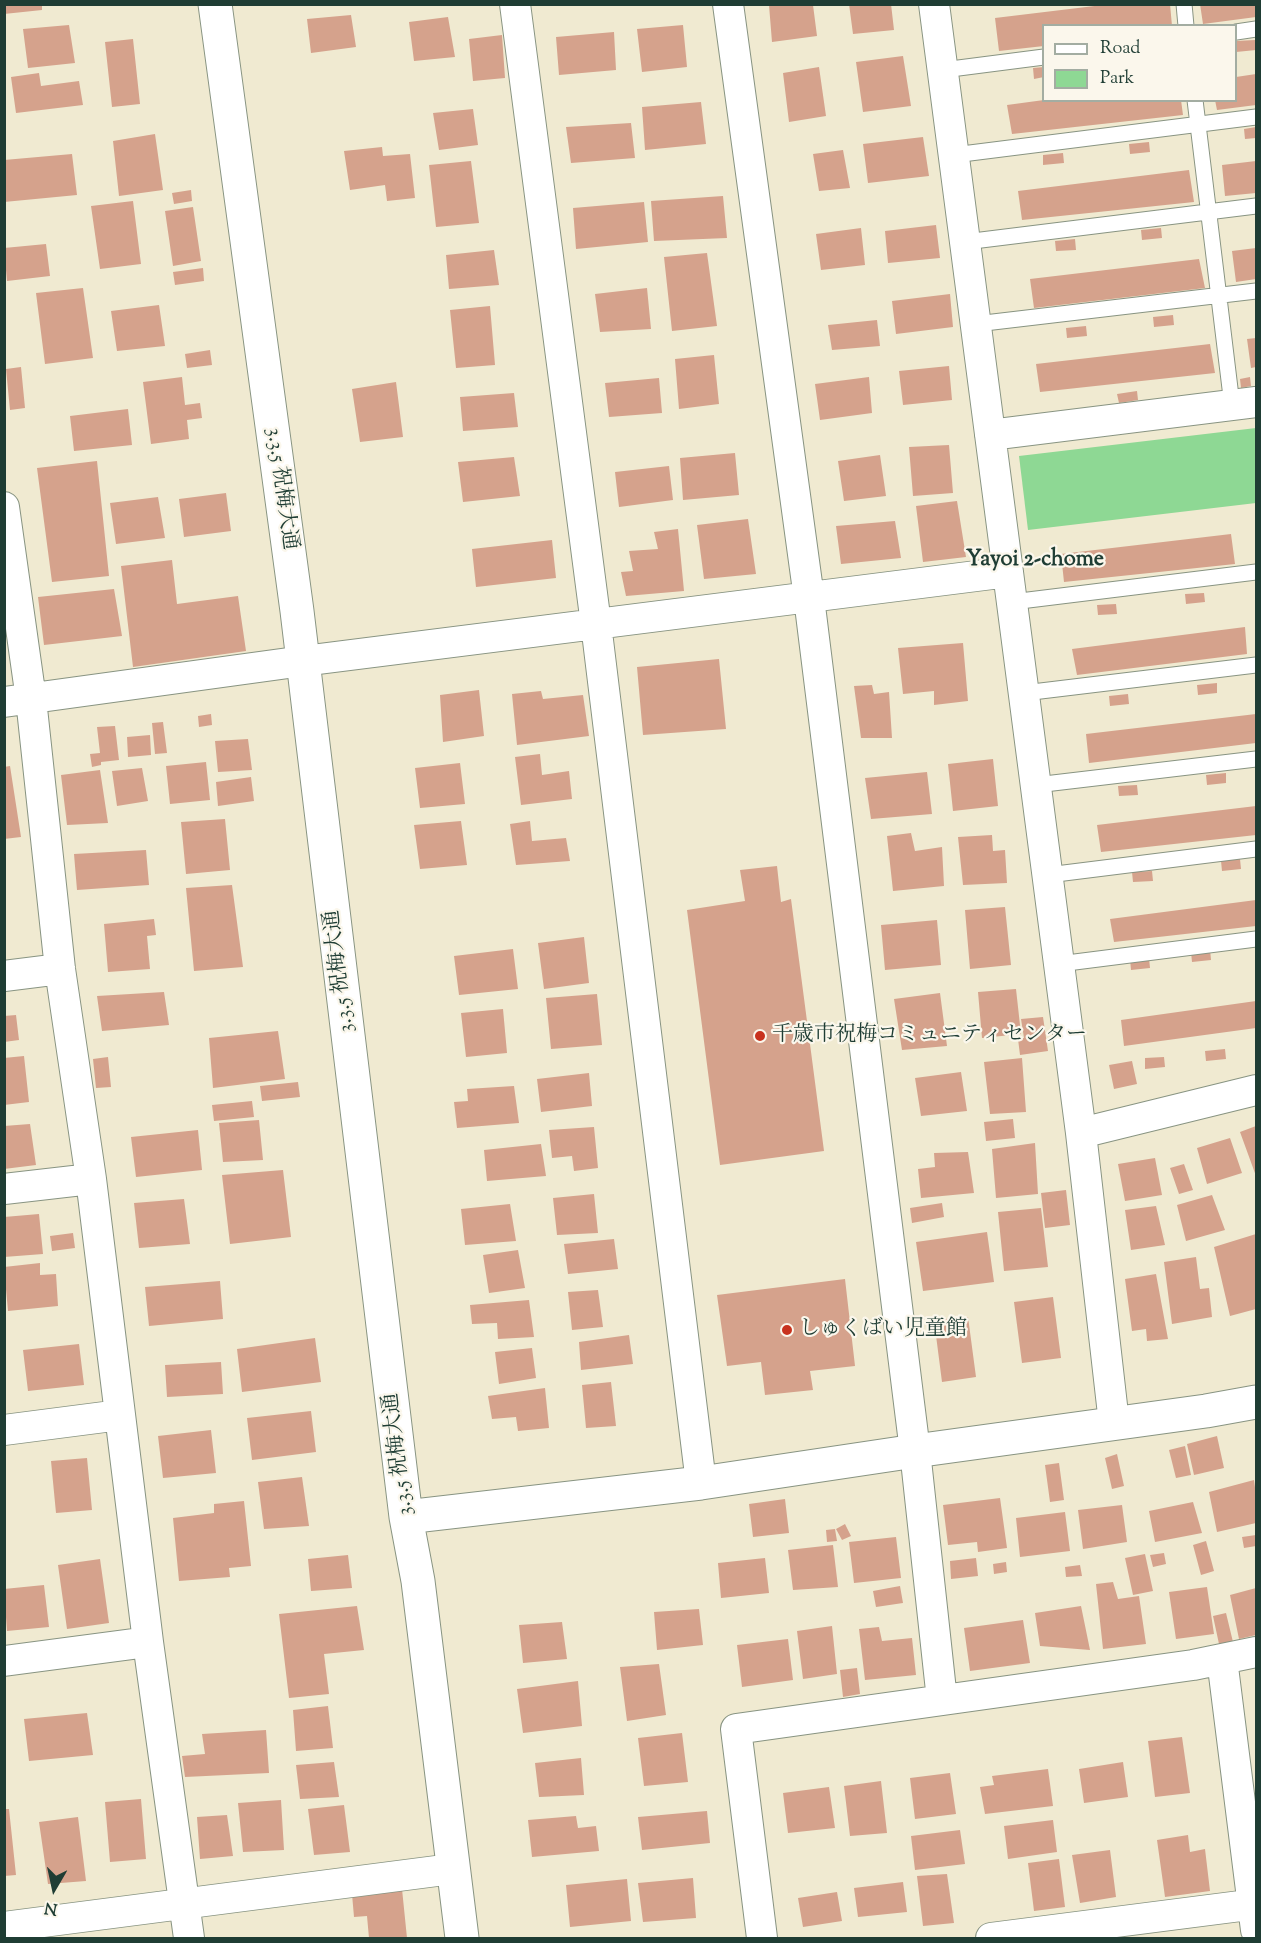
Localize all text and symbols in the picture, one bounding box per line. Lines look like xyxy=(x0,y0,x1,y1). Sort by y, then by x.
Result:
legend xyxy=(1042,24,1237,102)
text: Road xyxy=(1100,36,1140,62)
text: Park xyxy=(1100,66,1134,92)
street label: 3.3.5 祝梅大通 xyxy=(259,426,301,552)
district label: Yayoi 2-chome xyxy=(966,548,1104,574)
street label: 3.3.5 祝梅大通 xyxy=(321,908,361,1034)
place label: 千歳市祝梅コミュニティセンター xyxy=(772,1023,1087,1049)
marker: 千歳市祝梅コミュニティセンター xyxy=(753,1029,767,1043)
place label: しゅくばい児童館 xyxy=(799,1317,967,1343)
marker: しゅくばい児童館 xyxy=(780,1323,794,1337)
street label: 3.3.5 祝梅大通 xyxy=(380,1391,420,1517)
north arrow xyxy=(24,1859,84,1919)
text: N xyxy=(43,1895,59,1920)

